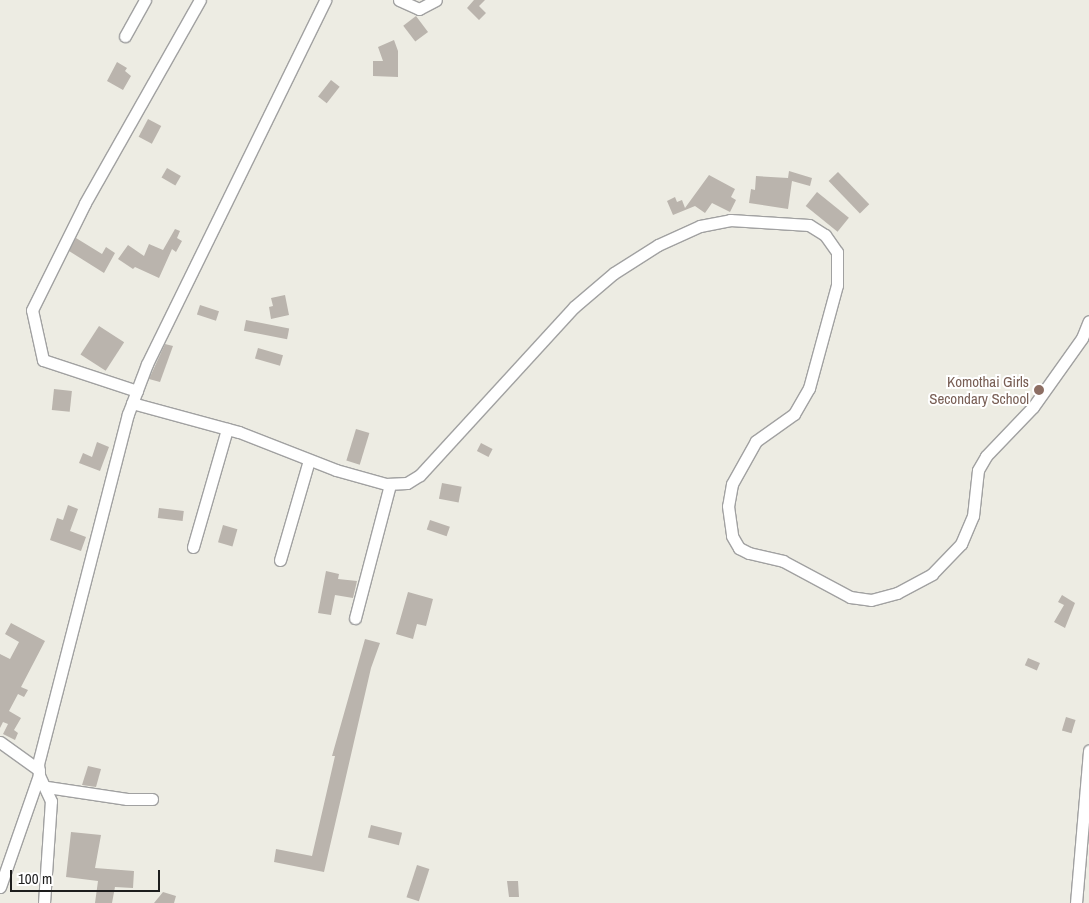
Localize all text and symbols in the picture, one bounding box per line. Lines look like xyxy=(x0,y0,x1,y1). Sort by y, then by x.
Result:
place label: Komothai Girls Secondary School xyxy=(929,372,1029,407)
marker: Komothai Girls Secondary School xyxy=(1033,384,1045,396)
scale bar xyxy=(12,860,162,892)
text: 100 m xyxy=(18,868,52,889)

